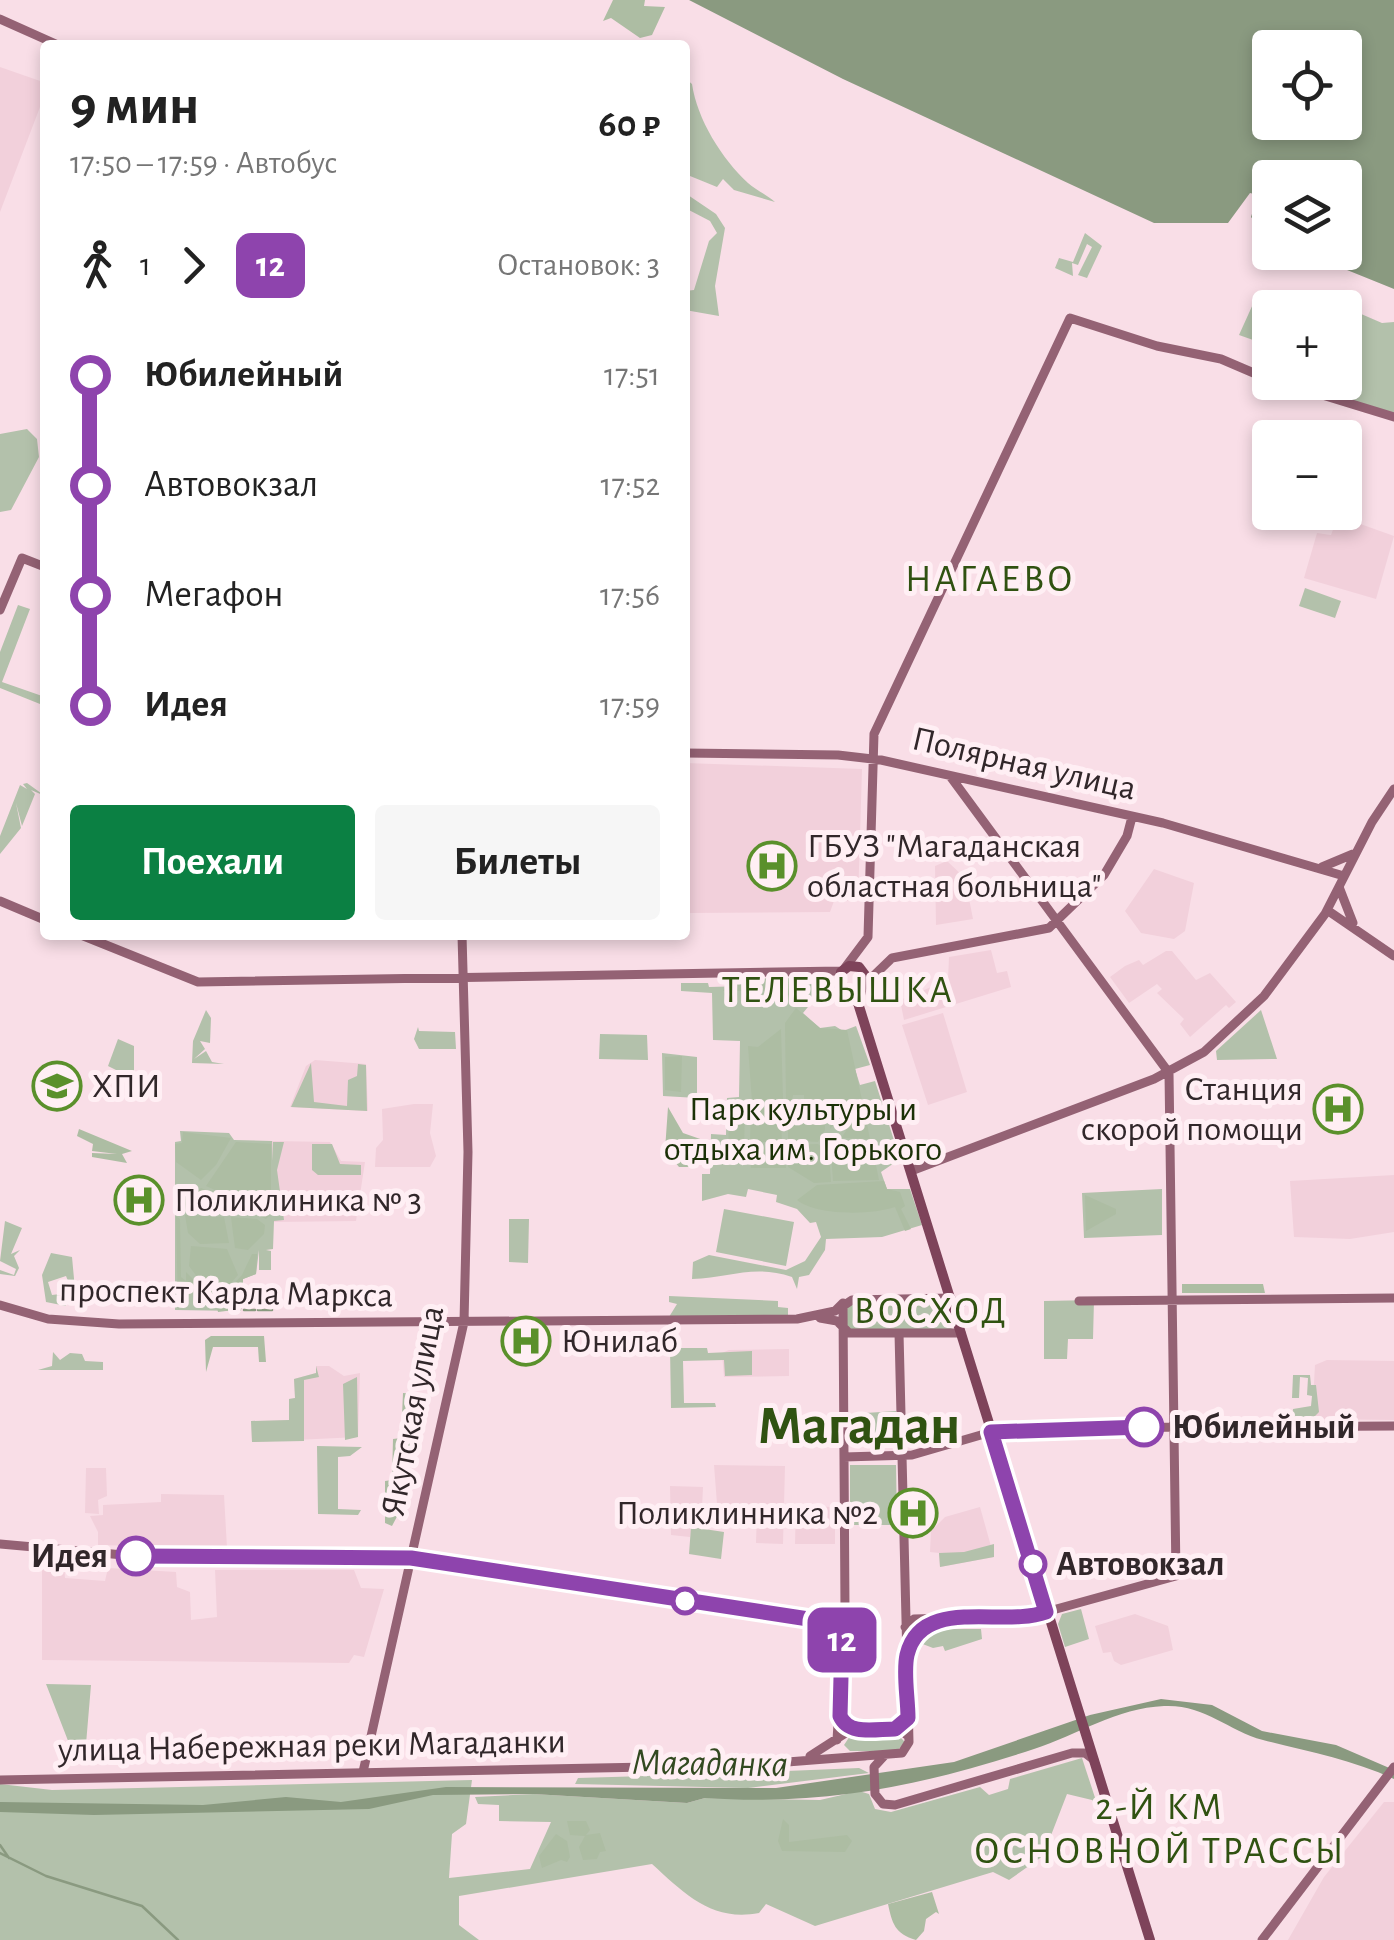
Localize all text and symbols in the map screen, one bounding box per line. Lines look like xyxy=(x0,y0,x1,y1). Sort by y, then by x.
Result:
map controls xyxy=(1252,30,1362,530)
button: locate xyxy=(1252,30,1362,140)
text: 9 мин xyxy=(70,79,199,134)
text: 60 ₽ xyxy=(598,106,660,144)
text: 17:50 – 17:59 · Автобус xyxy=(70,147,337,179)
button: layers xyxy=(1252,160,1362,270)
icon: walk xyxy=(70,238,125,293)
icon: forward xyxy=(166,238,221,293)
text: 12 xyxy=(256,248,285,283)
text: 1 xyxy=(140,249,151,281)
text: Остановок: 3 xyxy=(497,249,660,281)
button: + xyxy=(1252,290,1362,400)
text: Юбилейный xyxy=(144,356,343,394)
text: 17:51 xyxy=(604,359,660,391)
button: − xyxy=(1252,420,1362,530)
text: Автовокзал xyxy=(144,466,318,504)
text: 17:52 xyxy=(600,469,660,501)
district label: НАГАЕВО xyxy=(905,561,1075,599)
text: Мегафон xyxy=(144,576,284,614)
text: 17:56 xyxy=(600,579,660,611)
text: Идея xyxy=(144,686,228,724)
text: 17:59 xyxy=(600,689,660,721)
street label: Полярная улица xyxy=(909,721,1139,807)
button: Поехали xyxy=(70,805,355,920)
button: Билеты xyxy=(375,805,660,920)
place label: ГБУЗ "Магаданская областная больница" xyxy=(807,829,1102,904)
hospital icon: ГБУЗ "Магаданская областная больница" xyxy=(746,840,798,892)
district label: ТЕЛЕВЫШКА xyxy=(722,972,954,1010)
school or university icon: ХПИ xyxy=(31,1060,83,1112)
place label: ХПИ xyxy=(92,1069,161,1104)
place label: Станция скорой помощи xyxy=(1081,1072,1303,1147)
hospital icon: Станция скорой помощи xyxy=(1312,1083,1364,1135)
park label: Парк культуры и отдыха им. Горького xyxy=(664,1092,942,1167)
hospital icon: Поликлиника № 3 xyxy=(113,1174,165,1226)
place label: Поликлиника № 3 xyxy=(174,1183,422,1218)
street label: проспект Карла Маркса xyxy=(59,1273,393,1313)
district label: ВОСХОД xyxy=(854,1293,1008,1331)
street label: Якутская улица xyxy=(375,1303,451,1519)
hospital icon: Юнилаб xyxy=(500,1315,552,1367)
place label: Юнилаб xyxy=(561,1324,678,1359)
district label: Магадан xyxy=(758,1399,960,1454)
marker: Юбилейный xyxy=(1125,1408,1163,1446)
place label: Юбилейный xyxy=(1172,1410,1356,1445)
hospital icon: Поликлинника №2 xyxy=(887,1487,939,1539)
place label: Поликлинника №2 xyxy=(616,1496,878,1531)
marker: Идея xyxy=(117,1537,155,1575)
place label: Идея xyxy=(31,1539,108,1574)
place label: Автовокзал xyxy=(1056,1547,1225,1582)
marker: Автовокзал xyxy=(1020,1551,1046,1577)
unlabelled marker xyxy=(672,1588,698,1614)
line badge: 12 xyxy=(797,1608,887,1672)
text: 12 xyxy=(827,1623,857,1658)
street label: улица Набережная реки Магаданки xyxy=(57,1724,566,1768)
water label: Магаданка xyxy=(632,1744,788,1784)
district label: 2-Й КМ ОСНОВНОЙ ТРАССЫ xyxy=(974,1787,1346,1871)

